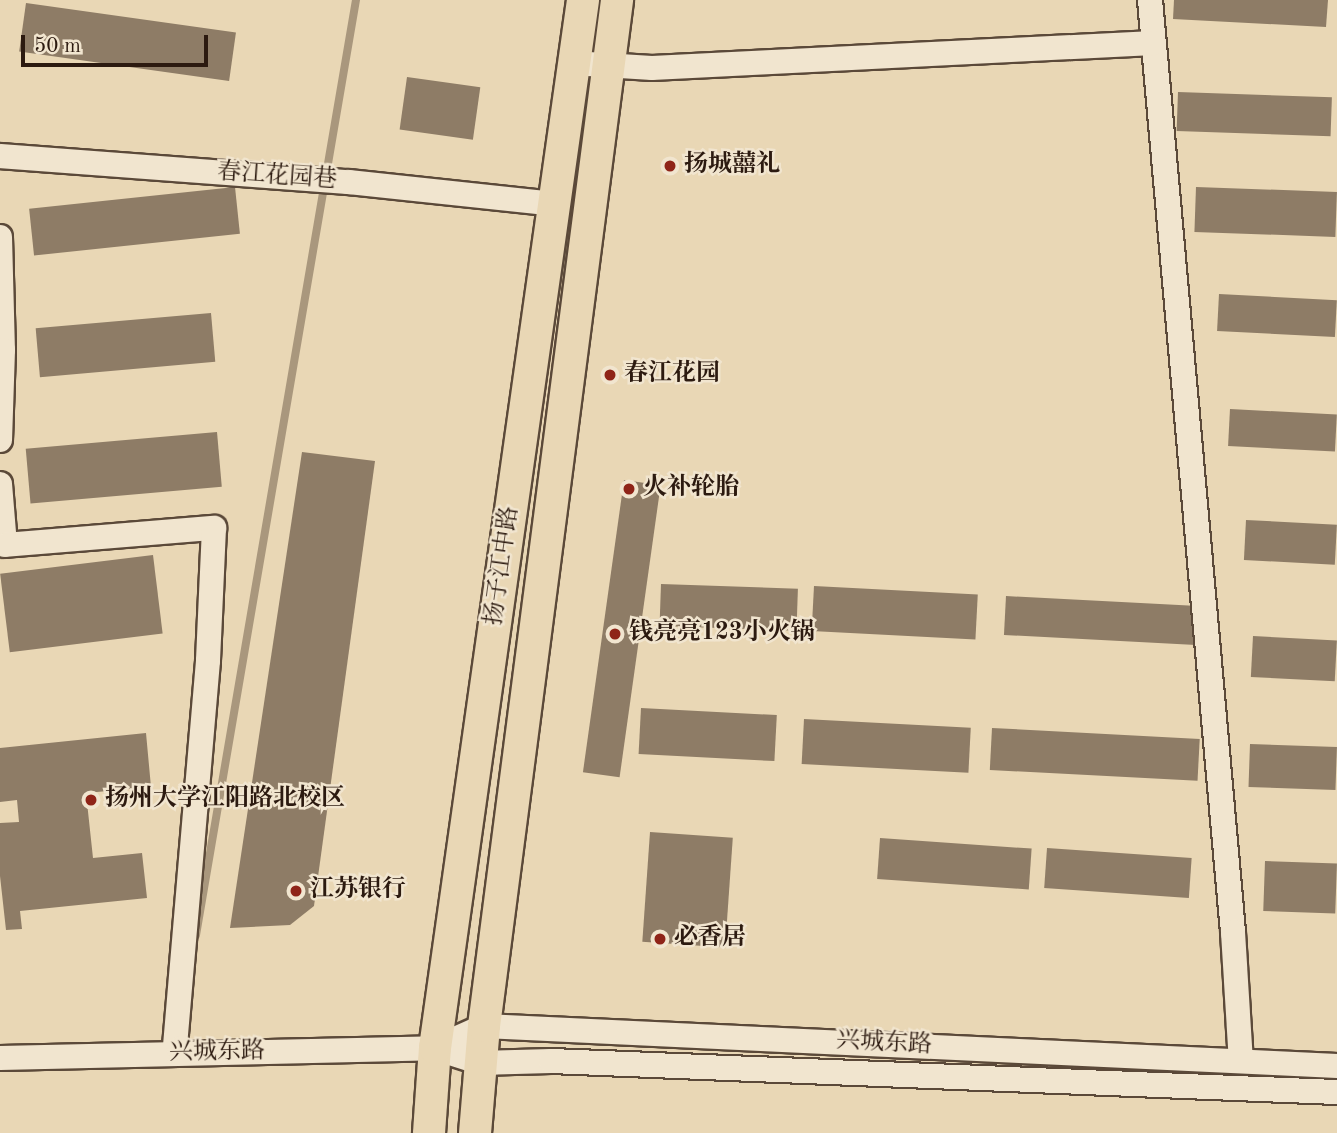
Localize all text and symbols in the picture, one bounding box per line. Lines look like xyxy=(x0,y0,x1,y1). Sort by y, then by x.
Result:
scale bar xyxy=(24,21,212,65)
text: 50 m xyxy=(34,36,81,57)
place label: 扬城囍礼 xyxy=(684,152,780,180)
street label: 春江花园巷 xyxy=(216,158,338,196)
marker: 扬城囍礼 xyxy=(662,158,678,174)
place label: 春江花园 xyxy=(624,361,720,389)
marker: 春江花园 xyxy=(602,367,618,383)
place label: 火补轮胎 xyxy=(643,475,739,503)
marker: 火补轮胎 xyxy=(621,481,637,497)
street label: 扬子江中路 xyxy=(480,505,526,627)
place label: 钱亮亮123小火锅 xyxy=(629,620,815,648)
marker: 钱亮亮123小火锅 xyxy=(607,626,623,642)
place label: 扬州大学江阳路北校区 xyxy=(105,786,345,814)
marker: 扬州大学江阳路北校区 xyxy=(83,792,99,808)
place label: 江苏银行 xyxy=(310,877,406,905)
marker: 江苏银行 xyxy=(288,883,304,899)
place label: 必香居 xyxy=(674,925,746,953)
marker: 必香居 xyxy=(652,931,668,947)
street label: 兴城东路 xyxy=(835,1027,933,1061)
street label: 兴城东路 xyxy=(169,1038,265,1068)

